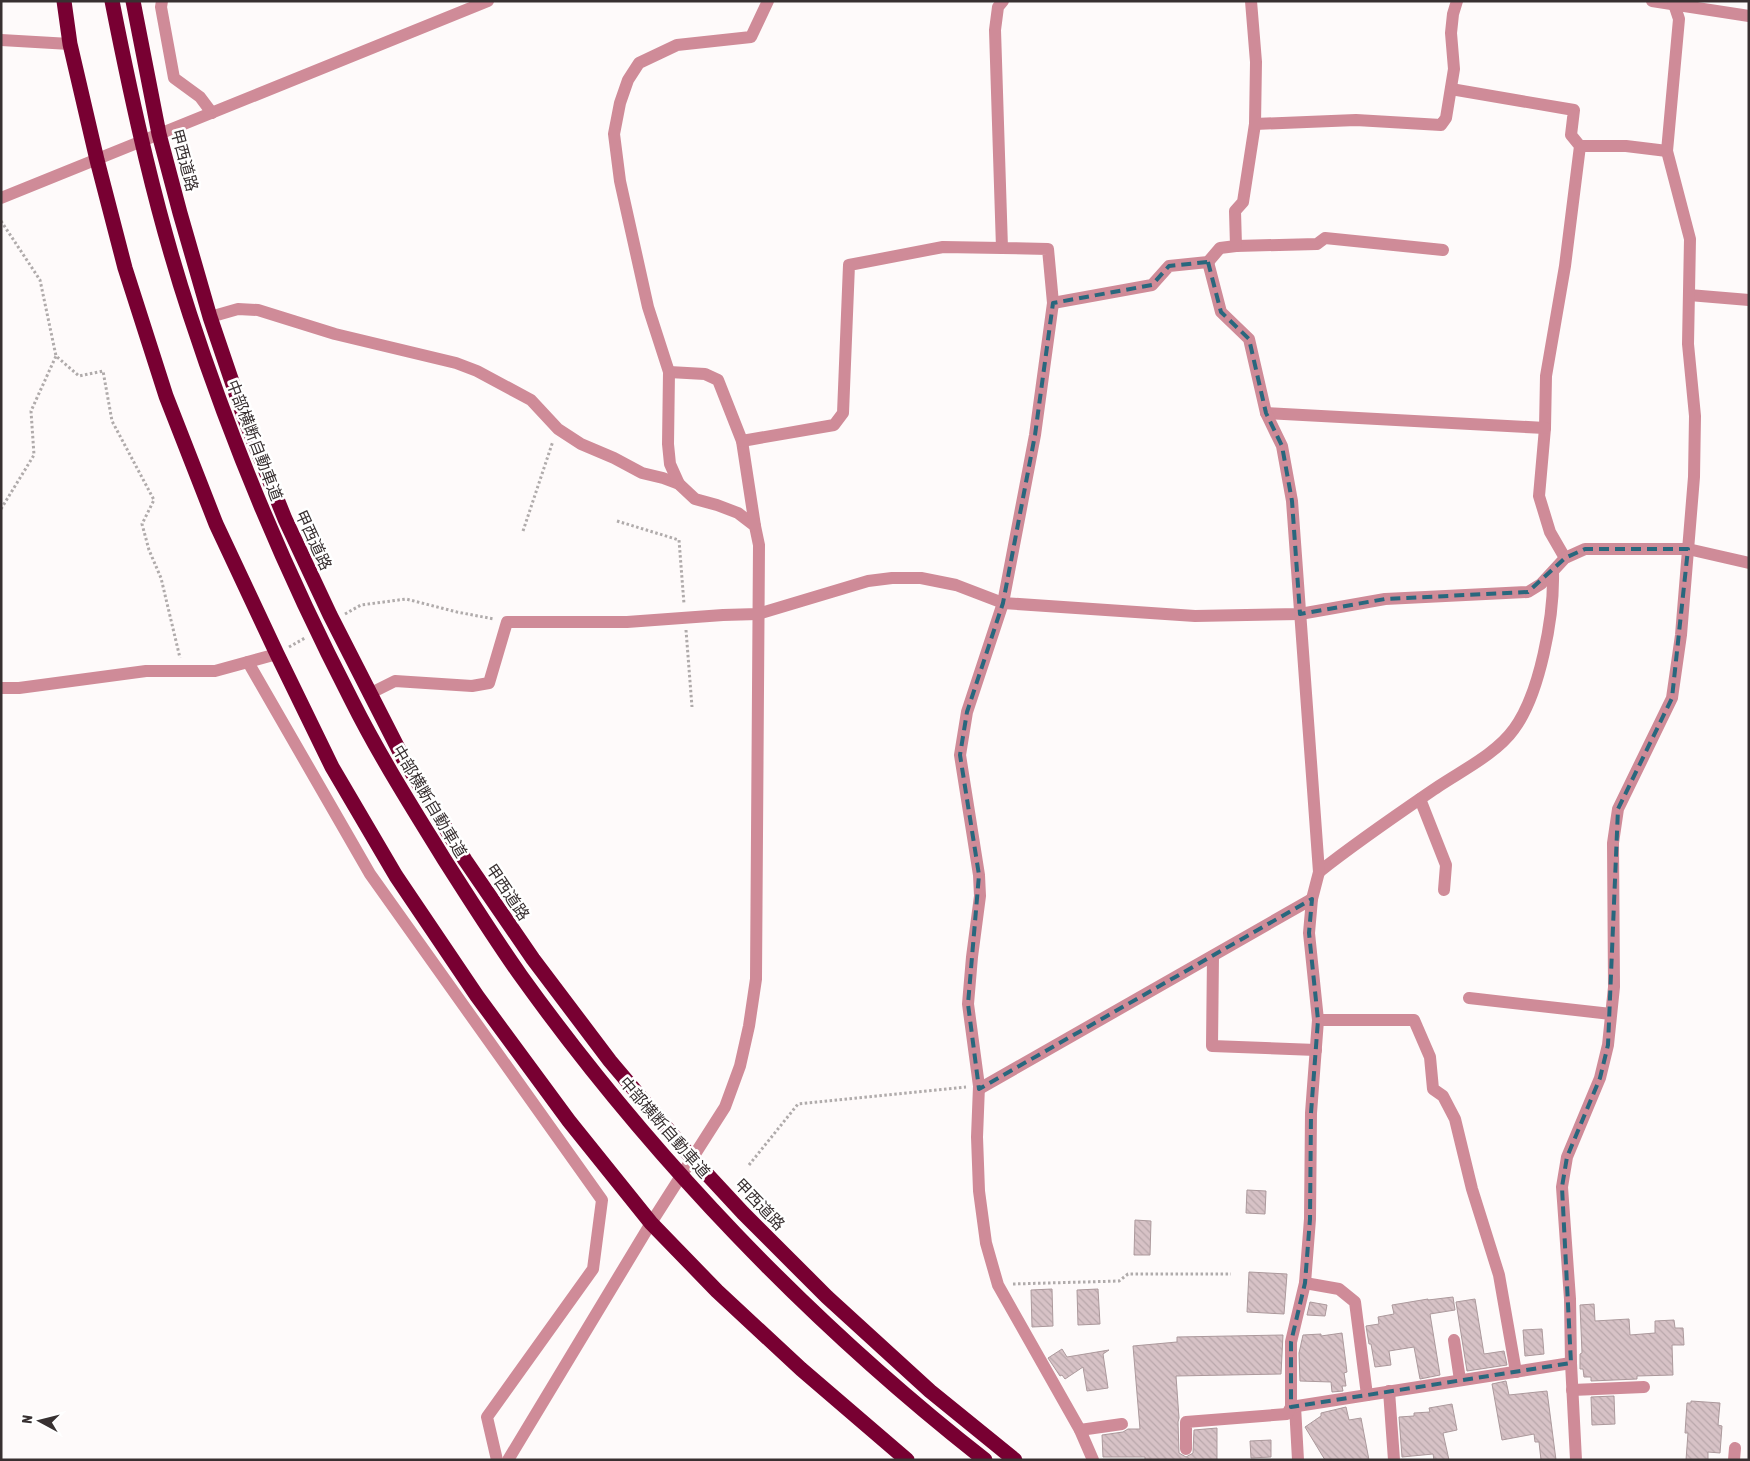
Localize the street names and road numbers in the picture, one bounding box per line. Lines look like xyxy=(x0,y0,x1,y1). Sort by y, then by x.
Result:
street label: 甲西道路 xyxy=(168,127,202,193)
street label: 中部横断自動車道 xyxy=(224,377,286,503)
street label: 甲西道路 xyxy=(292,507,336,573)
street label: 中部横断自動車道 xyxy=(389,741,471,861)
street label: 甲西道路 xyxy=(483,860,533,924)
street label: 中部横断自動車道 xyxy=(616,1073,714,1181)
street label: 甲西道路 xyxy=(731,1175,789,1233)

